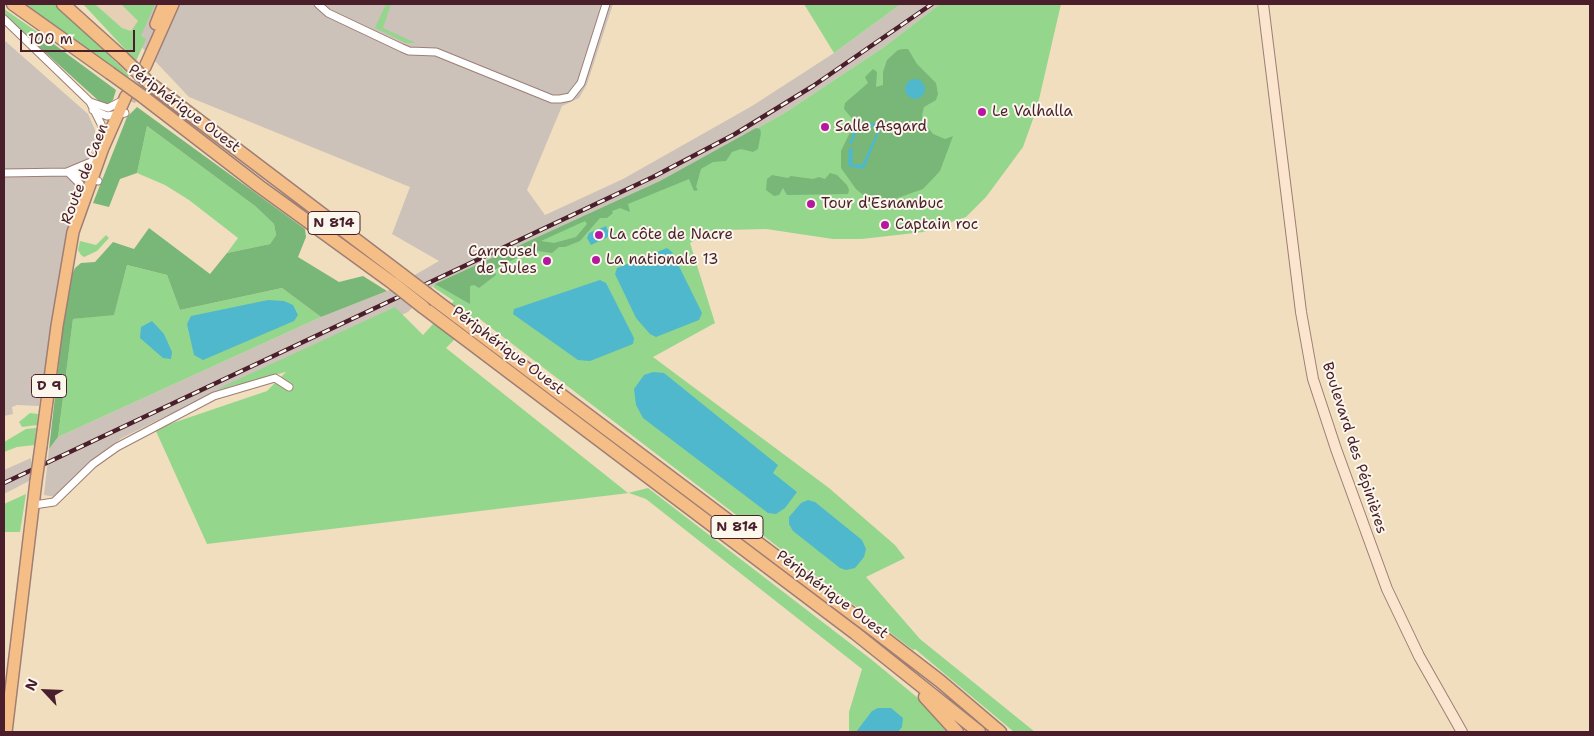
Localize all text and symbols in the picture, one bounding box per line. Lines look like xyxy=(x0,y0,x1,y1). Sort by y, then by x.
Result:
scale bar xyxy=(22,20,138,52)
text: 100 m xyxy=(28,29,73,49)
street label: Périphérique Ouest xyxy=(124,61,244,157)
place label: Le Valhalla xyxy=(992,103,1073,121)
marker: Le Valhalla xyxy=(976,106,988,118)
place label: Salle Asgard xyxy=(835,118,927,136)
street label: Route de Caen xyxy=(58,121,112,227)
marker: Salle Asgard xyxy=(819,121,831,133)
place label: Tour d'Esnambuc xyxy=(821,195,944,213)
marker: Tour d'Esnambuc xyxy=(805,198,817,210)
road number: N 814 xyxy=(308,212,360,234)
place label: Captain roc xyxy=(895,216,978,234)
marker: Captain roc xyxy=(879,219,891,231)
place label: La côte de Nacre xyxy=(609,226,733,244)
marker: La côte de Nacre xyxy=(593,229,605,241)
place label: Carrousel de Jules xyxy=(468,243,537,278)
place label: La nationale 13 xyxy=(606,251,719,269)
marker: La nationale 13 xyxy=(590,254,602,266)
marker: Carrousel de Jules xyxy=(541,255,553,267)
street label: Périphérique Ouest xyxy=(448,303,568,399)
street label: Boulevard des Pépinières xyxy=(1318,360,1390,536)
road number: D 9 xyxy=(32,374,66,398)
road number: N 814 xyxy=(711,516,763,538)
street label: Périphérique Ouest xyxy=(772,547,892,643)
north arrow xyxy=(20,666,70,716)
text: N xyxy=(21,676,42,693)

